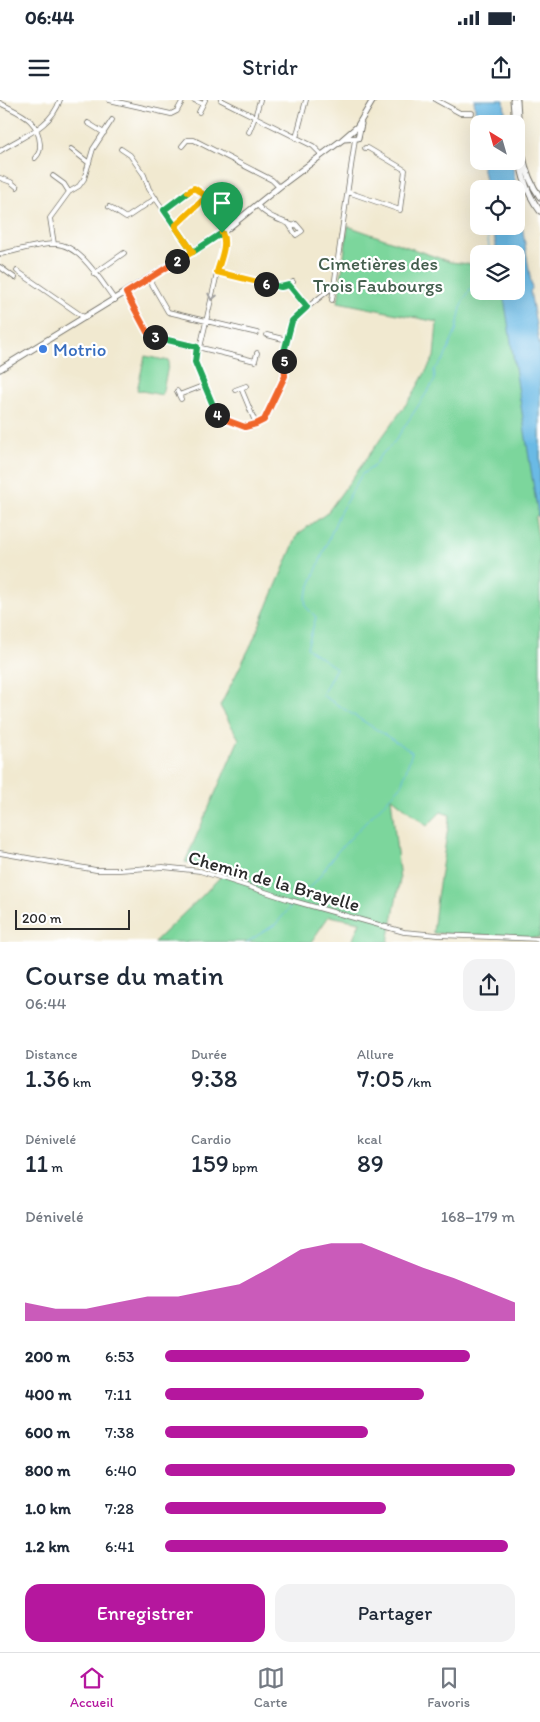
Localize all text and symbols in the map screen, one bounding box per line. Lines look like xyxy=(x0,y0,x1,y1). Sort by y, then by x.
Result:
text: 06:44 xyxy=(25,6,74,29)
icon: menu xyxy=(25,54,53,82)
text: Stridr xyxy=(242,54,298,81)
icon: share xyxy=(487,54,515,82)
north arrow xyxy=(470,115,525,170)
map controls xyxy=(470,115,525,300)
button: locate xyxy=(470,180,525,235)
pin xyxy=(201,182,243,233)
icon: arrive xyxy=(208,189,236,217)
button: layers xyxy=(470,245,525,300)
pin: 2 xyxy=(164,248,190,274)
park label: Cimetières des Trois Faubourgs xyxy=(313,252,443,297)
text: 2 xyxy=(174,253,181,270)
pin: 6 xyxy=(254,272,278,296)
text: 6 xyxy=(263,276,270,293)
one-way arrow xyxy=(207,293,217,302)
pin: 3 xyxy=(142,324,168,350)
text: 3 xyxy=(152,329,159,346)
place label: Motrio xyxy=(53,338,106,361)
marker: Motrio xyxy=(37,343,49,355)
pin: 5 xyxy=(272,348,296,374)
text: 5 xyxy=(281,353,288,370)
pin: 4 xyxy=(204,402,230,428)
text: 4 xyxy=(213,407,222,424)
street label: Chemin de la Brayelle xyxy=(186,846,362,916)
scale bar xyxy=(15,907,130,930)
text: 200 m xyxy=(22,910,62,927)
text: Course du matin xyxy=(25,958,224,992)
button: share xyxy=(463,959,515,1011)
text: 06:44 xyxy=(25,994,66,1013)
text: Distance xyxy=(25,1046,77,1063)
text: Durée xyxy=(191,1046,227,1063)
text: Allure xyxy=(357,1046,394,1063)
text: 1.36 xyxy=(25,1063,70,1093)
text: 9:38 xyxy=(191,1063,238,1093)
text: 7:05 xyxy=(357,1063,404,1093)
text: km xyxy=(70,1074,91,1091)
text: /km xyxy=(404,1074,432,1091)
text: Dénivelé xyxy=(25,1131,76,1148)
text: Cardio xyxy=(191,1131,231,1148)
text: kcal xyxy=(357,1131,382,1148)
text: 11 xyxy=(25,1148,48,1178)
text: 159 xyxy=(191,1148,229,1178)
text: 89 xyxy=(357,1148,384,1178)
text: m xyxy=(48,1159,63,1176)
text: bpm xyxy=(229,1159,258,1176)
text: Dénivelé xyxy=(25,1207,84,1226)
text: 168–179 m xyxy=(441,1207,515,1226)
text: 200 m xyxy=(25,1347,70,1366)
text: 6:53 xyxy=(105,1347,135,1366)
text: 400 m xyxy=(25,1385,71,1404)
text: 7:11 xyxy=(105,1385,132,1404)
text: 600 m xyxy=(25,1423,70,1442)
text: 7:38 xyxy=(105,1423,134,1442)
text: 800 m xyxy=(25,1461,71,1480)
text: 6:40 xyxy=(105,1461,137,1480)
text: 1.0 km xyxy=(25,1499,71,1518)
text: 7:28 xyxy=(105,1499,134,1518)
text: 1.2 km xyxy=(25,1537,70,1556)
text: 6:41 xyxy=(105,1537,134,1556)
button: Enregistrer xyxy=(25,1584,265,1642)
button: Partager xyxy=(275,1584,515,1642)
tab: Accueil xyxy=(70,1664,114,1711)
tab: Carte xyxy=(254,1664,287,1711)
tab: Favoris xyxy=(427,1664,470,1711)

